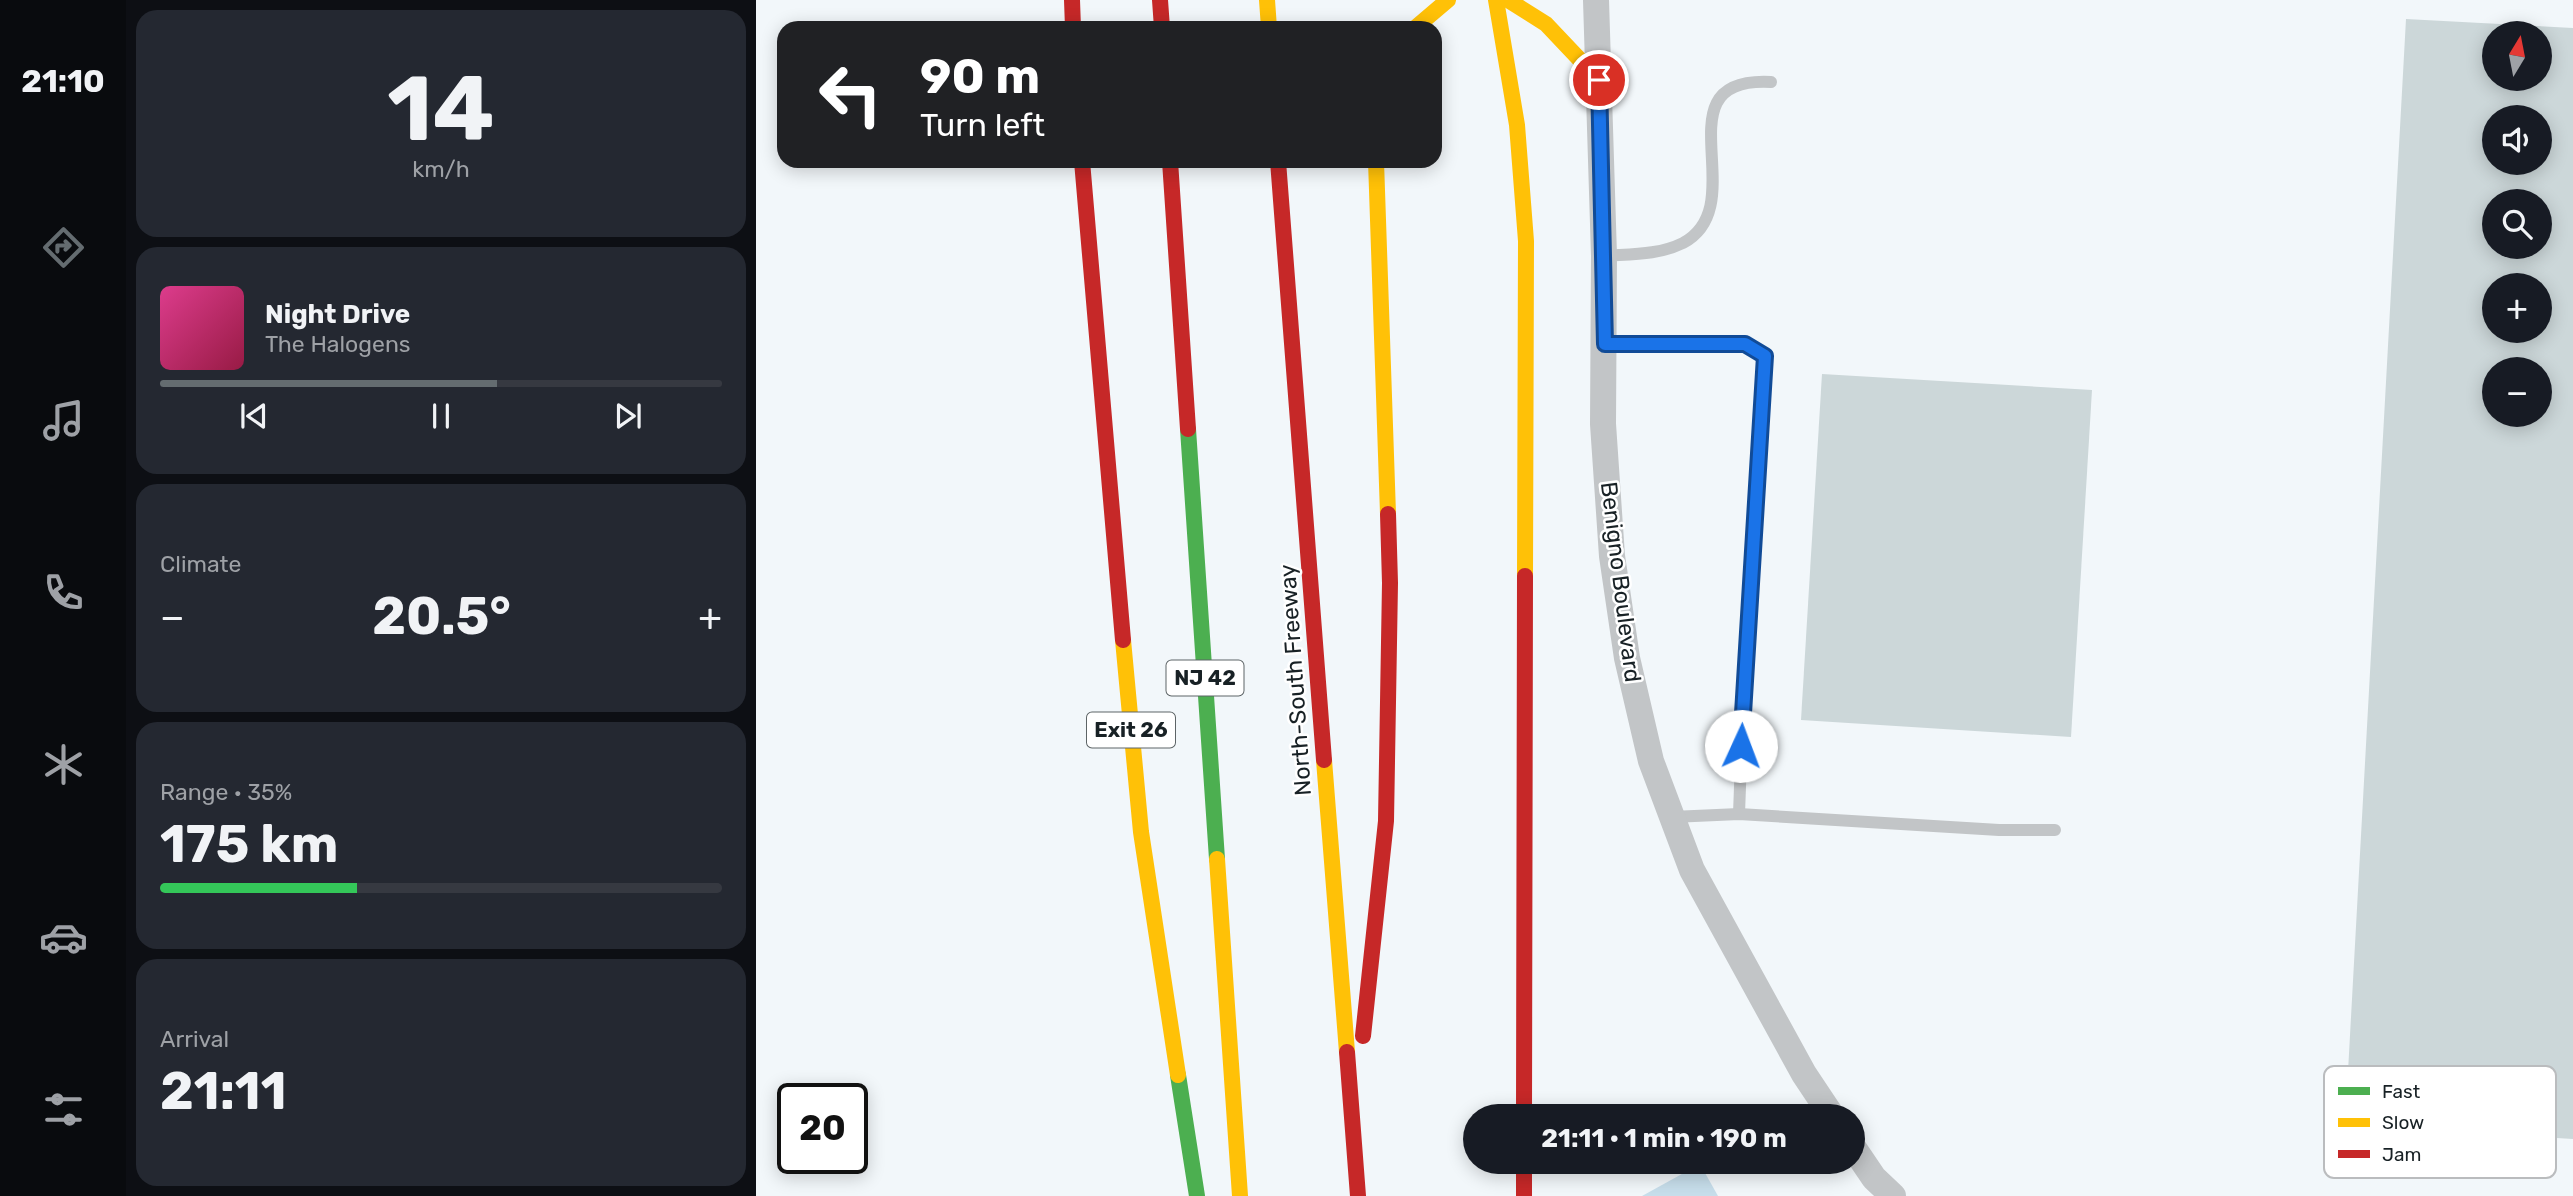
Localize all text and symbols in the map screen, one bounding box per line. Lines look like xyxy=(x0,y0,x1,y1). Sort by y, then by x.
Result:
north arrow xyxy=(2482,21,2552,91)
map controls xyxy=(2482,21,2552,427)
text: 90 m xyxy=(920,47,1040,105)
icon: left xyxy=(805,49,896,140)
pin xyxy=(1569,50,1629,110)
text: 14 xyxy=(387,55,495,163)
icon: arrive xyxy=(1580,61,1618,99)
text: 21:10 xyxy=(21,62,105,100)
button: sound xyxy=(2482,105,2552,175)
text: Turn left xyxy=(920,106,1045,144)
text: km/h xyxy=(412,155,470,183)
button: search xyxy=(2482,189,2552,259)
icon: directions xyxy=(39,223,88,272)
button: + xyxy=(2482,273,2552,343)
text: Night Drive xyxy=(265,299,410,330)
text: The Halogens xyxy=(265,330,411,358)
button: − xyxy=(2482,357,2552,427)
icon: music xyxy=(39,396,88,445)
icon: previous xyxy=(235,397,273,435)
icon: pause xyxy=(422,397,460,435)
icon: next xyxy=(609,397,647,435)
street label: Benigno Boulevard xyxy=(1595,480,1647,684)
text: Climate xyxy=(160,550,241,578)
street label: North-South Freeway xyxy=(1273,563,1317,797)
icon: phone xyxy=(39,568,88,617)
text: 20.5° xyxy=(372,585,511,647)
text: − xyxy=(160,594,185,640)
text: + xyxy=(698,594,722,640)
road number: NJ 42 xyxy=(1166,660,1244,696)
position arrow xyxy=(1704,709,1778,783)
road number: Exit 26 xyxy=(1087,712,1175,748)
icon: climate xyxy=(39,740,88,789)
text: Range · 35% xyxy=(160,778,292,806)
text: 175 km xyxy=(160,813,338,875)
icon: car xyxy=(39,913,88,962)
text: Arrival xyxy=(160,1025,229,1053)
text: 21:11 xyxy=(160,1060,287,1122)
legend xyxy=(2324,1066,2556,1178)
text: Fast xyxy=(2382,1080,2421,1103)
speed limit sign: 20 xyxy=(777,1083,868,1174)
icon: filters xyxy=(39,1085,88,1134)
text: Slow xyxy=(2382,1111,2424,1134)
text: 21:11 · 1 min · 190 m xyxy=(1541,1123,1787,1154)
text: Jam xyxy=(2382,1143,2421,1166)

